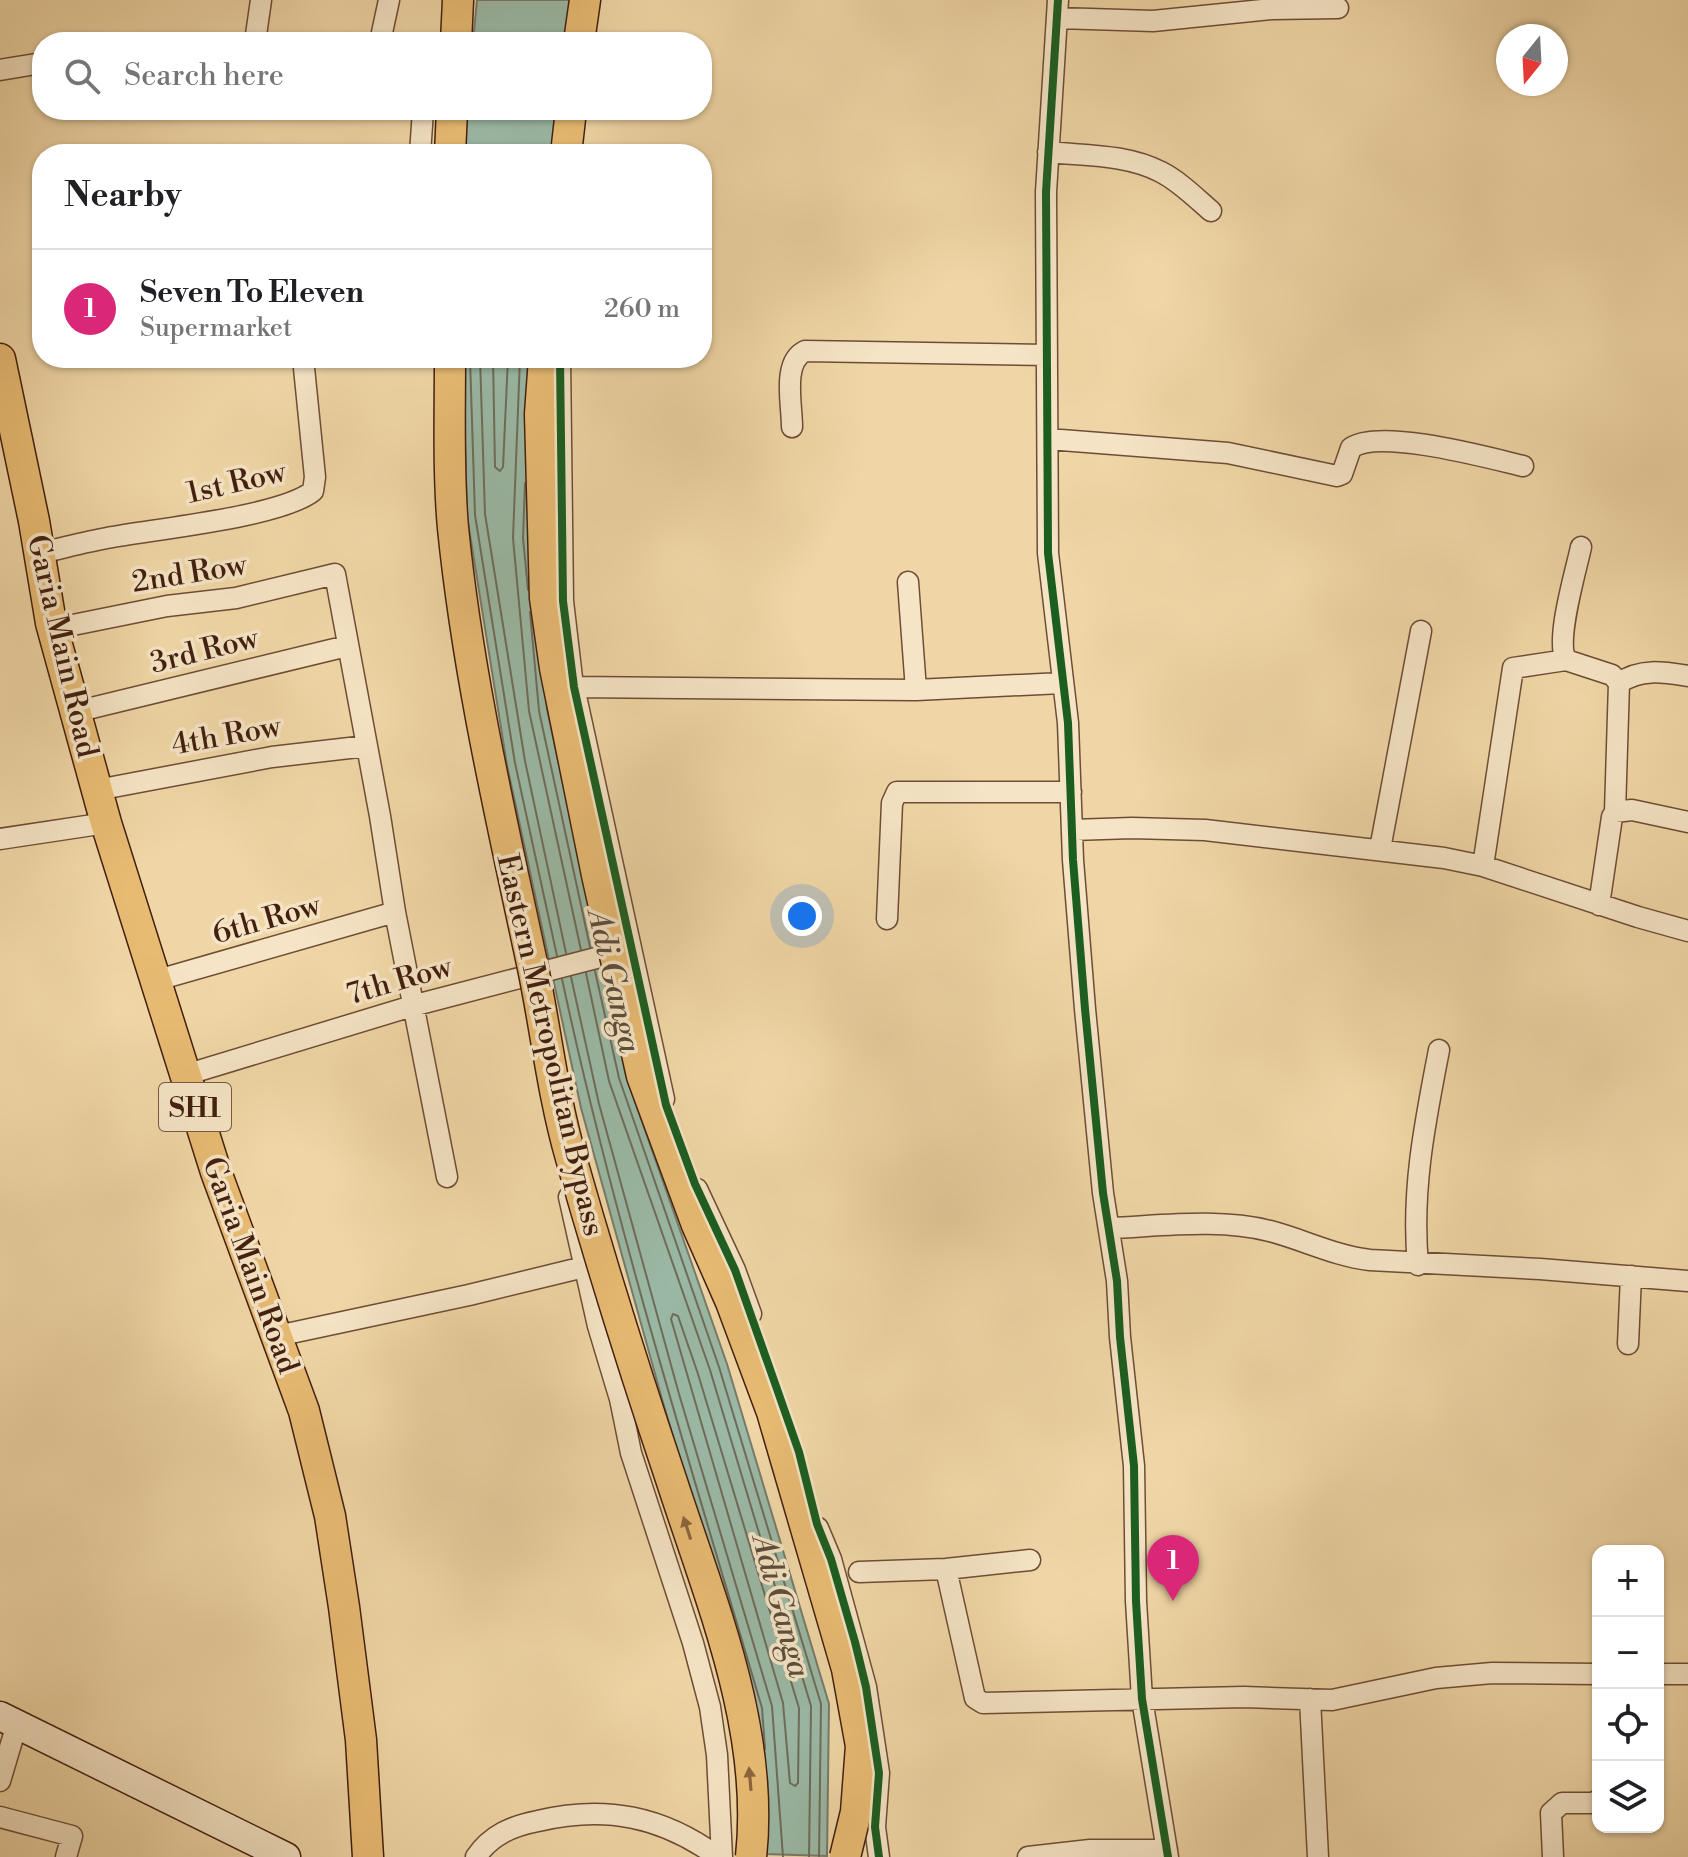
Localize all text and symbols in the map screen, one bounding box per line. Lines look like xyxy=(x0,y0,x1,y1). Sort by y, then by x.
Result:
north arrow xyxy=(1496,24,1568,96)
search box xyxy=(32,32,712,120)
icon: search xyxy=(60,54,104,98)
text: Search here xyxy=(124,57,284,95)
text: Nearby xyxy=(64,175,182,217)
text: Seven To Eleven xyxy=(140,274,364,312)
text: 1 xyxy=(84,293,96,325)
text: 260 m xyxy=(604,293,680,325)
text: Supermarket xyxy=(140,312,292,344)
street label: 1st Row xyxy=(183,453,291,513)
street label: Garia Main Road xyxy=(18,531,106,761)
street label: 2nd Row xyxy=(129,546,251,602)
street label: 3rd Row xyxy=(146,619,264,683)
street label: 4th Row xyxy=(169,707,285,764)
street label: Eastern Metropolitan Bypass xyxy=(488,851,612,1240)
street label: 6th Row xyxy=(208,886,326,953)
your location xyxy=(782,896,822,936)
water label: Adi Ganga xyxy=(577,903,650,1057)
street label: 7th Row xyxy=(342,947,458,1014)
road number: SH1 xyxy=(159,1083,231,1131)
street label: Garia Main Road xyxy=(193,1152,307,1379)
one-way arrow xyxy=(680,1516,693,1540)
water label: Adi Ganga xyxy=(742,1528,819,1682)
pin: 1 xyxy=(1147,1535,1199,1601)
map controls xyxy=(1592,1545,1664,1833)
button: + xyxy=(1592,1545,1664,1617)
button: − xyxy=(1592,1617,1664,1689)
button: locate xyxy=(1592,1689,1664,1761)
button: layers xyxy=(1592,1761,1664,1833)
one-way arrow xyxy=(743,1766,756,1791)

